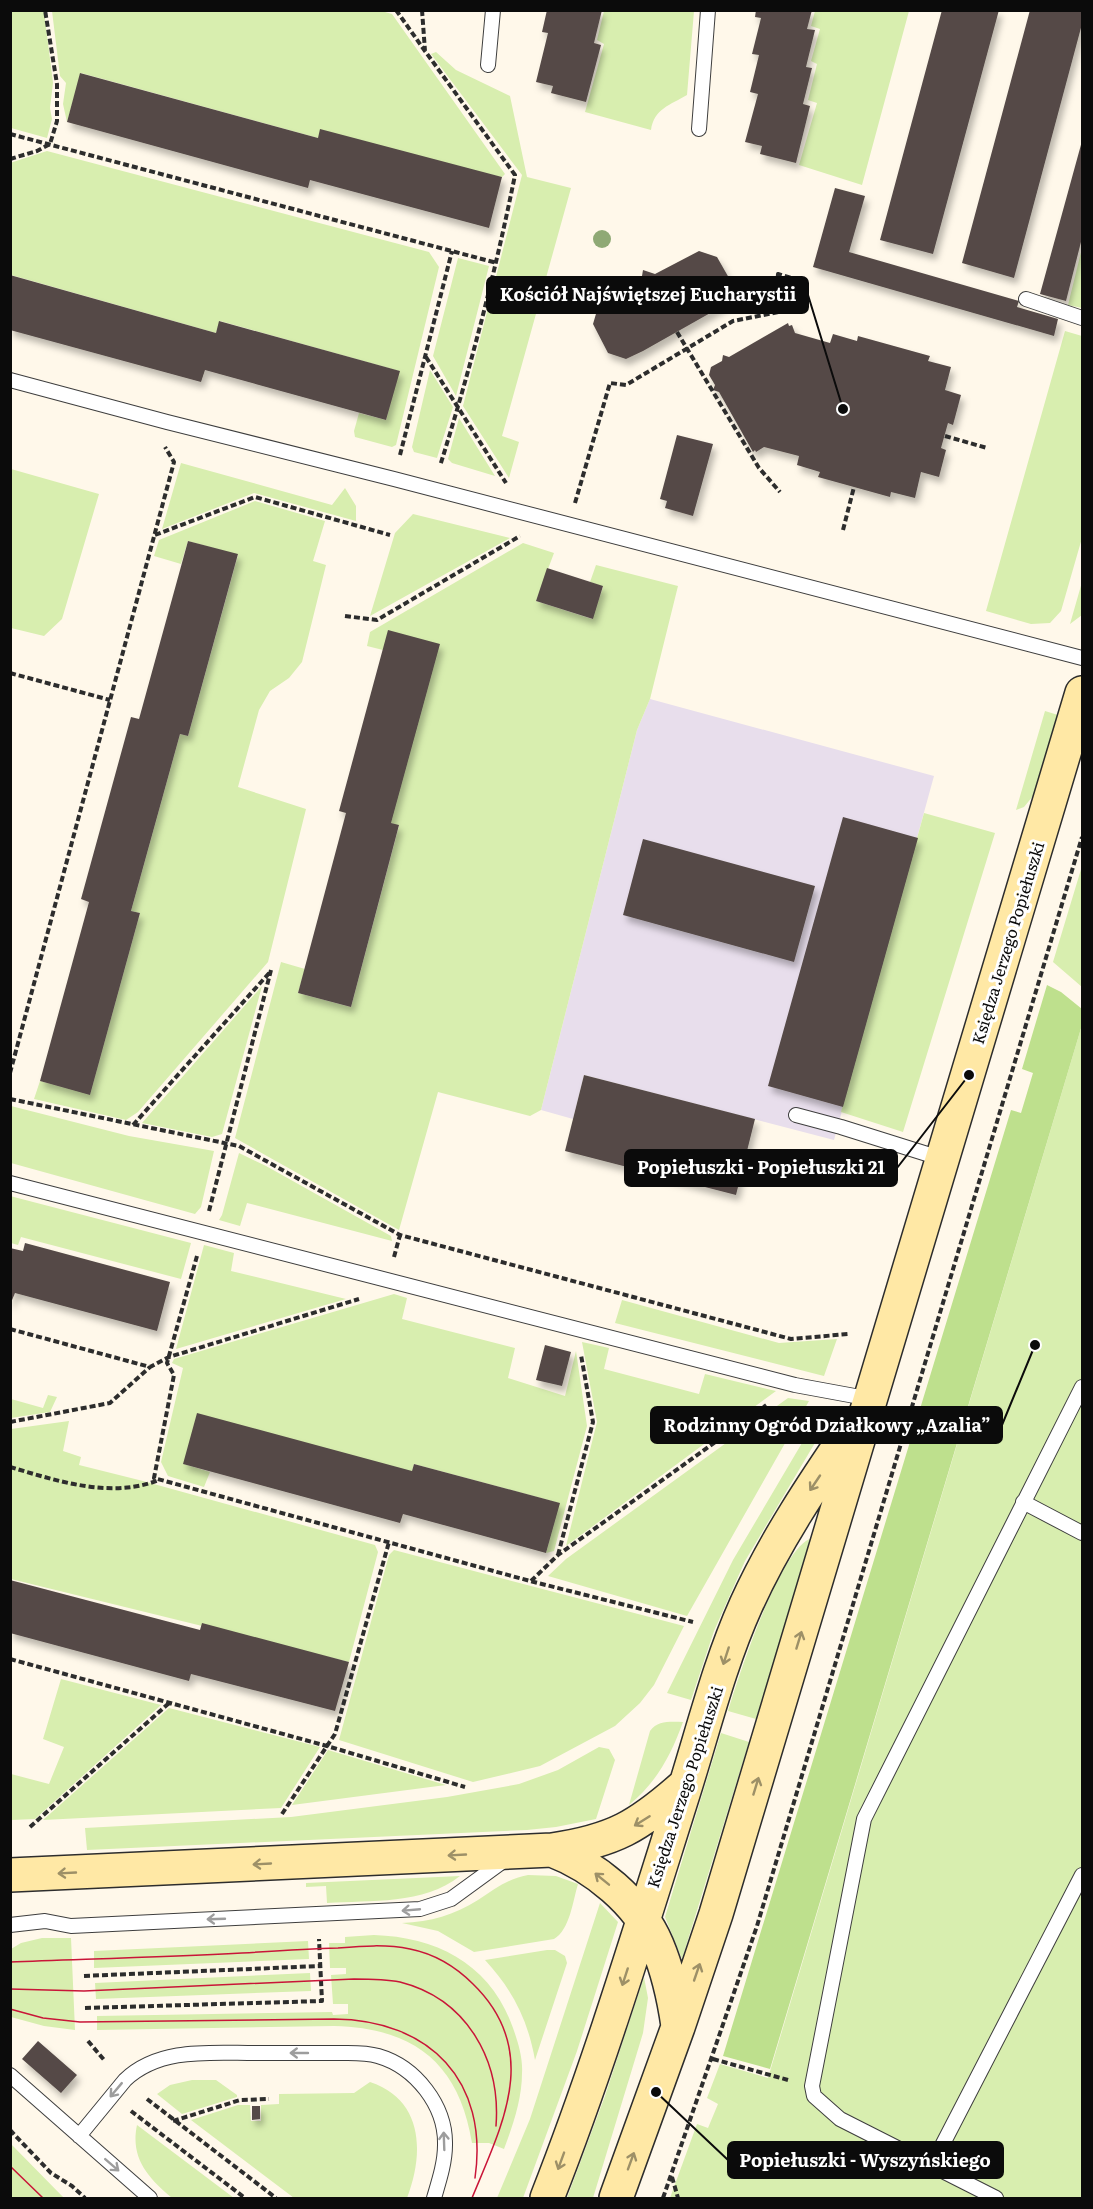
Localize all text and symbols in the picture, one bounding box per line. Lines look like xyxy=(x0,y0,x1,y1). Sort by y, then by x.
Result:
callout: Kościół Najświętszej Eucharystii xyxy=(487,277,808,313)
text: Kościół Najświętszej Eucharystii xyxy=(500,280,797,307)
street label: Księdza Jerzego Popiełuszki xyxy=(965,838,1049,1047)
callout: Popiełuszki - Popiełuszki 21 xyxy=(625,1150,897,1186)
text: Popiełuszki - Popiełuszki 21 xyxy=(637,1153,886,1180)
callout: Rodzinny Ogród Działkowy „Azalia” xyxy=(651,1407,1002,1443)
text: Rodzinny Ogród Działkowy „Azalia” xyxy=(663,1411,991,1438)
one-way arrow xyxy=(809,1474,821,1490)
one-way arrow xyxy=(794,1630,805,1649)
one-way arrow xyxy=(720,1646,731,1665)
street label: Księdza Jerzego Popiełuszki xyxy=(640,1683,728,1891)
one-way arrow xyxy=(751,1777,762,1796)
one-way arrow xyxy=(633,1814,650,1827)
one-way arrow xyxy=(447,1850,467,1861)
one-way arrow xyxy=(252,1858,272,1869)
one-way arrow xyxy=(58,1867,78,1878)
one-way arrow xyxy=(594,1873,610,1886)
one-way arrow xyxy=(402,1905,421,1916)
one-way arrow xyxy=(207,1914,227,1925)
one-way arrow xyxy=(692,1962,703,1981)
one-way arrow xyxy=(619,1967,630,1986)
one-way arrow xyxy=(289,2047,309,2059)
one-way arrow xyxy=(109,2082,123,2097)
one-way arrow xyxy=(439,2132,450,2152)
callout: Popiełuszki - Wyszyńskiego xyxy=(728,2142,1003,2178)
text: Popiełuszki - Wyszyńskiego xyxy=(739,2146,991,2173)
one-way arrow xyxy=(555,2151,566,2170)
one-way arrow xyxy=(626,2152,637,2170)
one-way arrow xyxy=(104,2158,119,2172)

